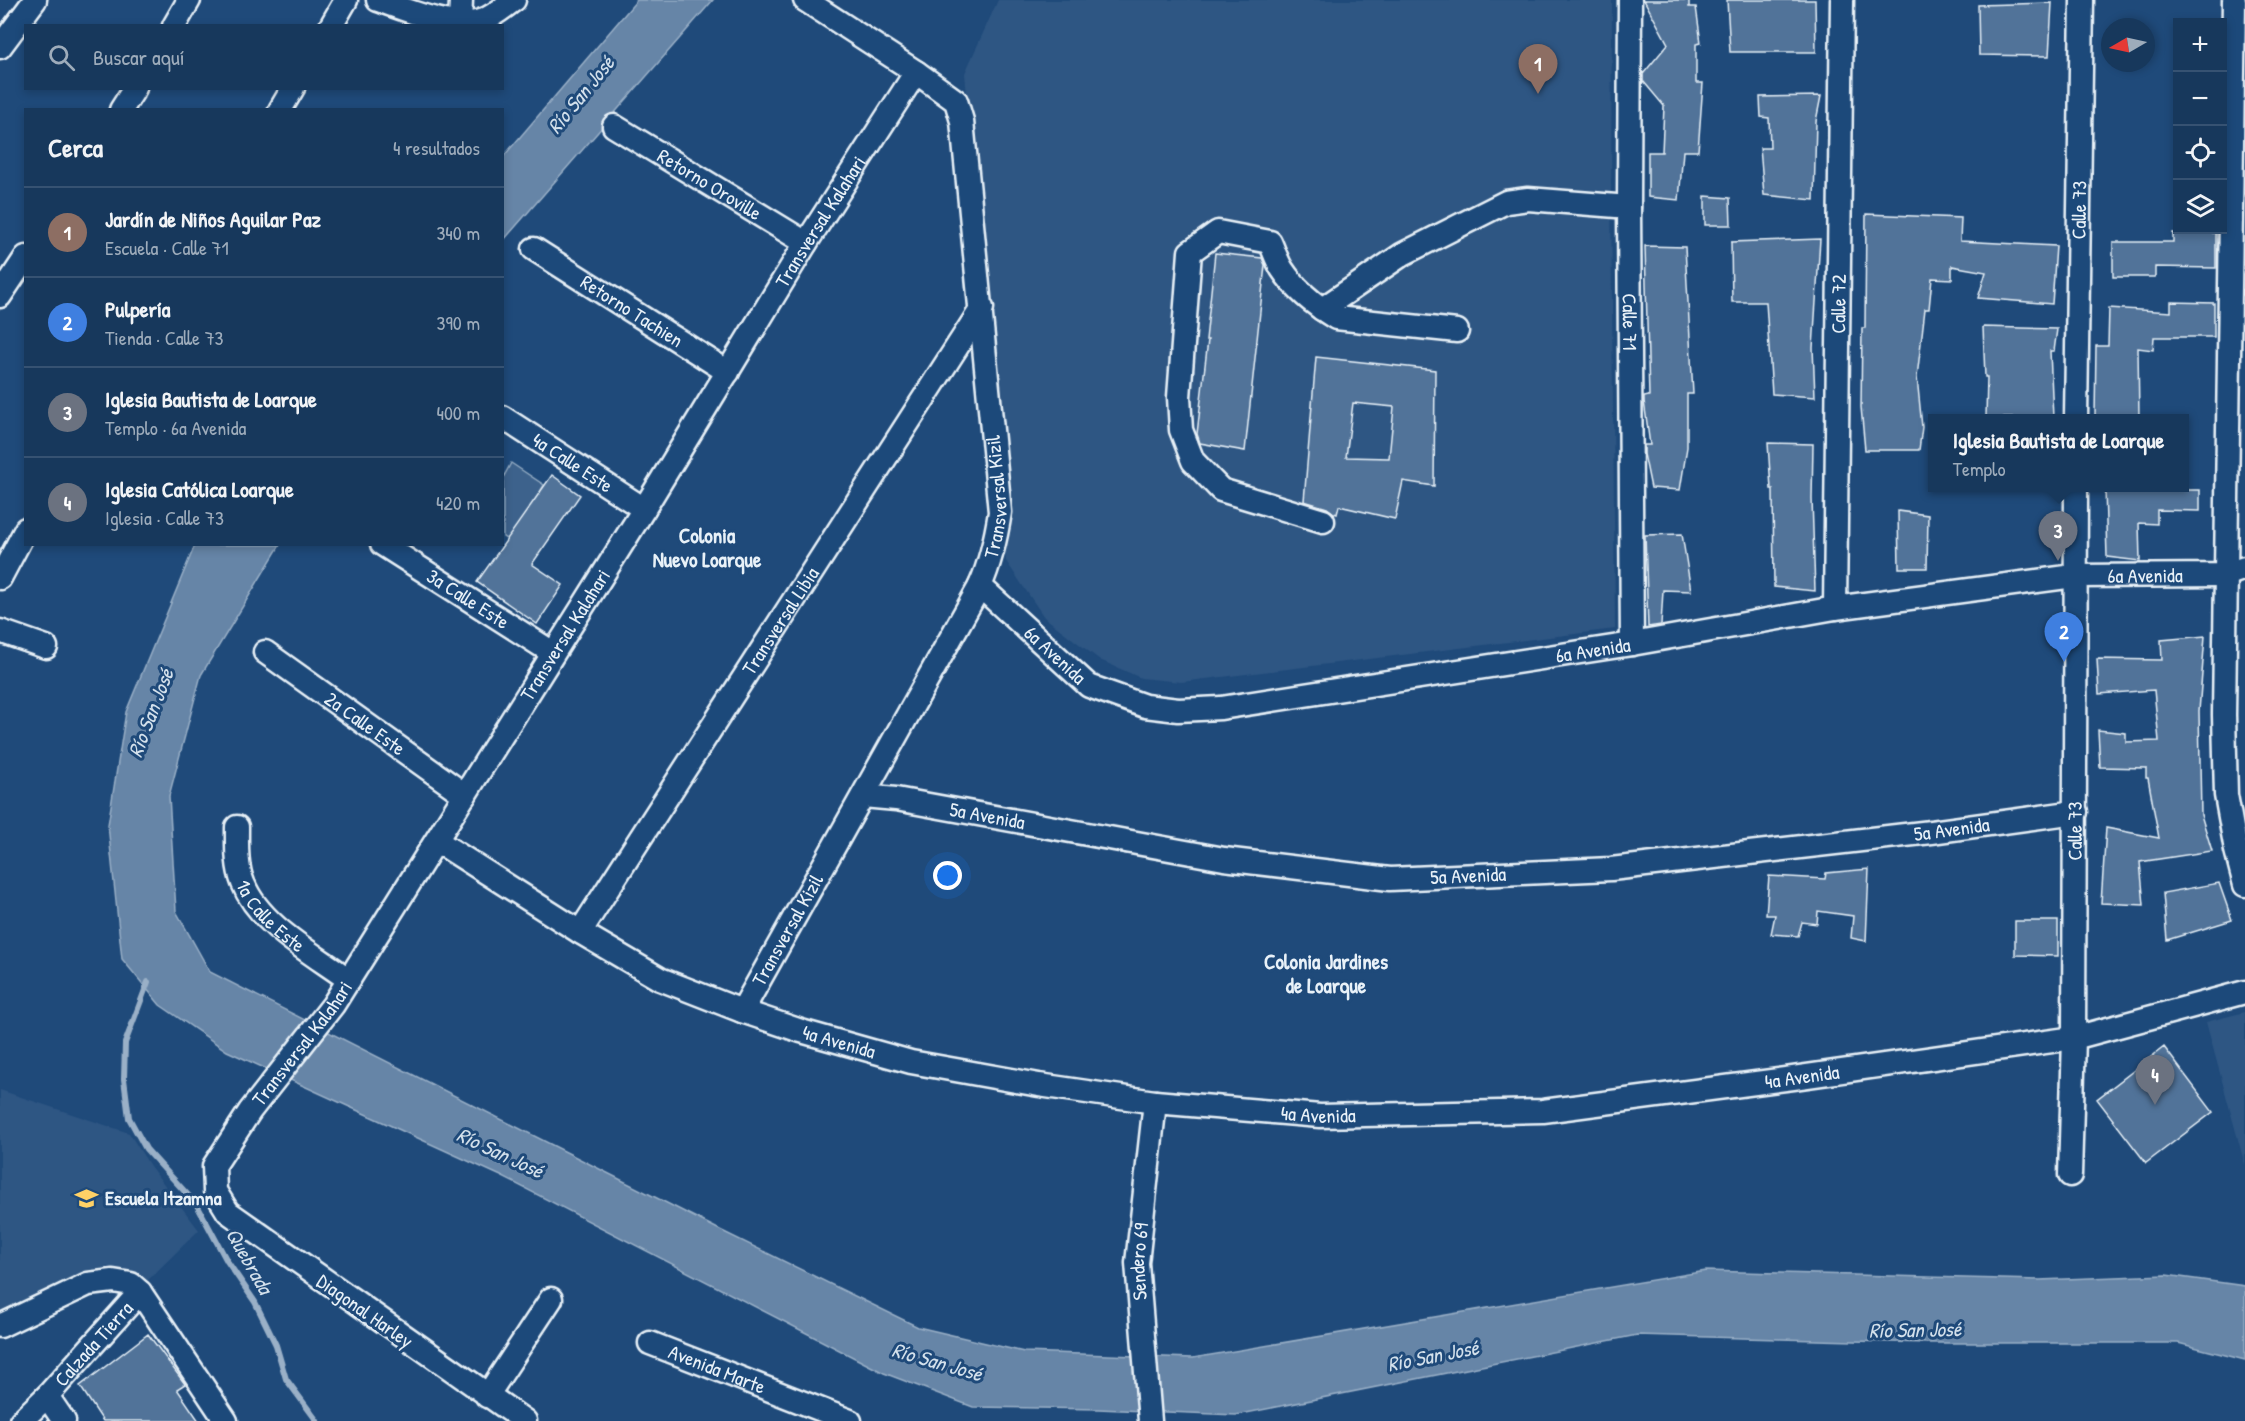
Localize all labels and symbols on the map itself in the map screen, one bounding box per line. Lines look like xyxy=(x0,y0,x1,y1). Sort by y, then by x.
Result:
north arrow xyxy=(2101,18,2155,72)
pin: 1 xyxy=(1518,44,1558,94)
water label: Río San José xyxy=(540,48,622,140)
street label: Retorno Oroville xyxy=(653,142,767,226)
street label: Transversal Kalahari xyxy=(768,150,872,292)
street label: Calle 73 xyxy=(2065,180,2092,240)
street label: Retorno Tachien xyxy=(576,268,689,353)
street label: Calle 72 xyxy=(1824,274,1852,334)
street label: Calle 71 xyxy=(1617,293,1644,351)
street label: 4a Calle Este xyxy=(527,426,618,498)
street label: Transversal Kizil xyxy=(977,433,1013,561)
pin: 3 xyxy=(2038,512,2078,561)
district label: Colonia Nuevo Loarque xyxy=(653,521,762,575)
street label: Transversal Libia xyxy=(735,561,825,680)
street label: 6a Avenida xyxy=(2107,561,2183,589)
street label: 3a Calle Este xyxy=(422,562,515,635)
street label: Transversal Kalahari xyxy=(513,564,616,706)
pin: 2 xyxy=(2044,612,2084,662)
street label: 6a Avenida xyxy=(1019,619,1093,690)
street label: 6a Avenida xyxy=(1553,630,1632,669)
water label: Río San José xyxy=(120,663,181,761)
street label: 2a Calle Este xyxy=(320,685,411,761)
street label: 5a Avenida xyxy=(948,795,1027,835)
street label: Calle 73 xyxy=(2061,802,2088,861)
street label: 5a Avenida xyxy=(1912,810,1991,847)
street label: 5a Avenida xyxy=(1430,860,1507,890)
your location xyxy=(933,861,962,890)
street label: Transversal Kizil xyxy=(745,868,829,990)
street label: 1a Calle Este xyxy=(230,876,311,958)
district label: Colonia Jardines de Loarque xyxy=(1264,947,1388,1001)
street label: Transversal Kalahari xyxy=(245,975,358,1111)
street label: 4a Avenida xyxy=(799,1018,879,1064)
pin: 4 xyxy=(2136,1056,2174,1105)
street label: 4a Avenida xyxy=(1763,1058,1841,1095)
street label: 4a Avenida xyxy=(1280,1099,1356,1129)
water label: Río San José xyxy=(452,1120,550,1186)
place label: Escuela Itzamna xyxy=(105,1184,222,1211)
school or university icon: Escuela Itzamna xyxy=(74,1185,100,1211)
street label: Sendero 69 xyxy=(1123,1221,1154,1301)
water label: Quebrada xyxy=(219,1222,281,1302)
street label: Diagonal Harley xyxy=(312,1267,419,1354)
street label: Calzada Tierra xyxy=(48,1295,139,1392)
water label: Río San José xyxy=(1869,1314,1963,1345)
water label: Río San José xyxy=(1385,1332,1483,1379)
water label: Río San José xyxy=(889,1335,987,1389)
street label: Avenida Marte xyxy=(665,1338,770,1400)

